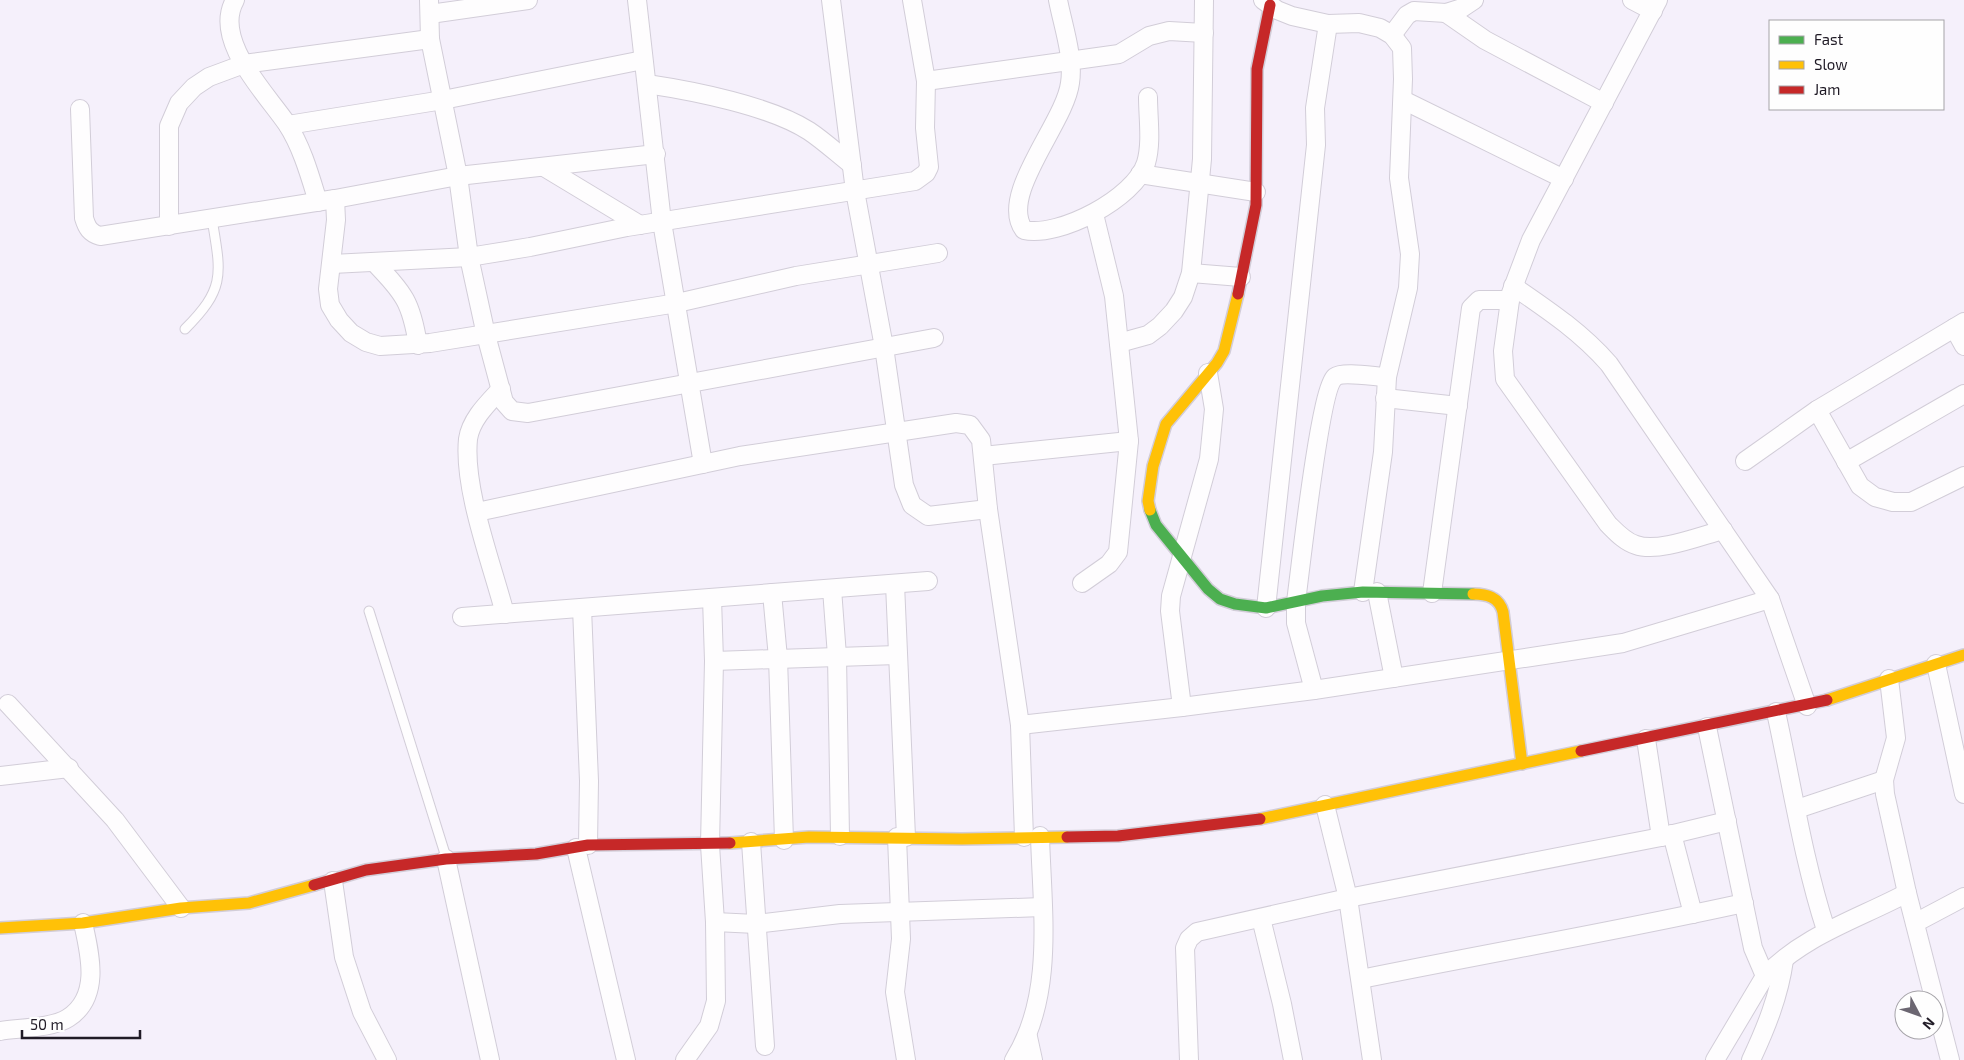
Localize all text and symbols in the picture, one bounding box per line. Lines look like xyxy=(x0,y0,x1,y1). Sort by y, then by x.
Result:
legend xyxy=(1769,20,1944,110)
text: Fast xyxy=(1814,30,1844,48)
text: Slow xyxy=(1814,55,1848,73)
text: Jam xyxy=(1814,80,1840,98)
north arrow xyxy=(1894,990,1944,1040)
scale bar xyxy=(22,1008,140,1040)
text: N xyxy=(1919,1014,1939,1033)
text: 50 m xyxy=(30,1015,64,1033)

